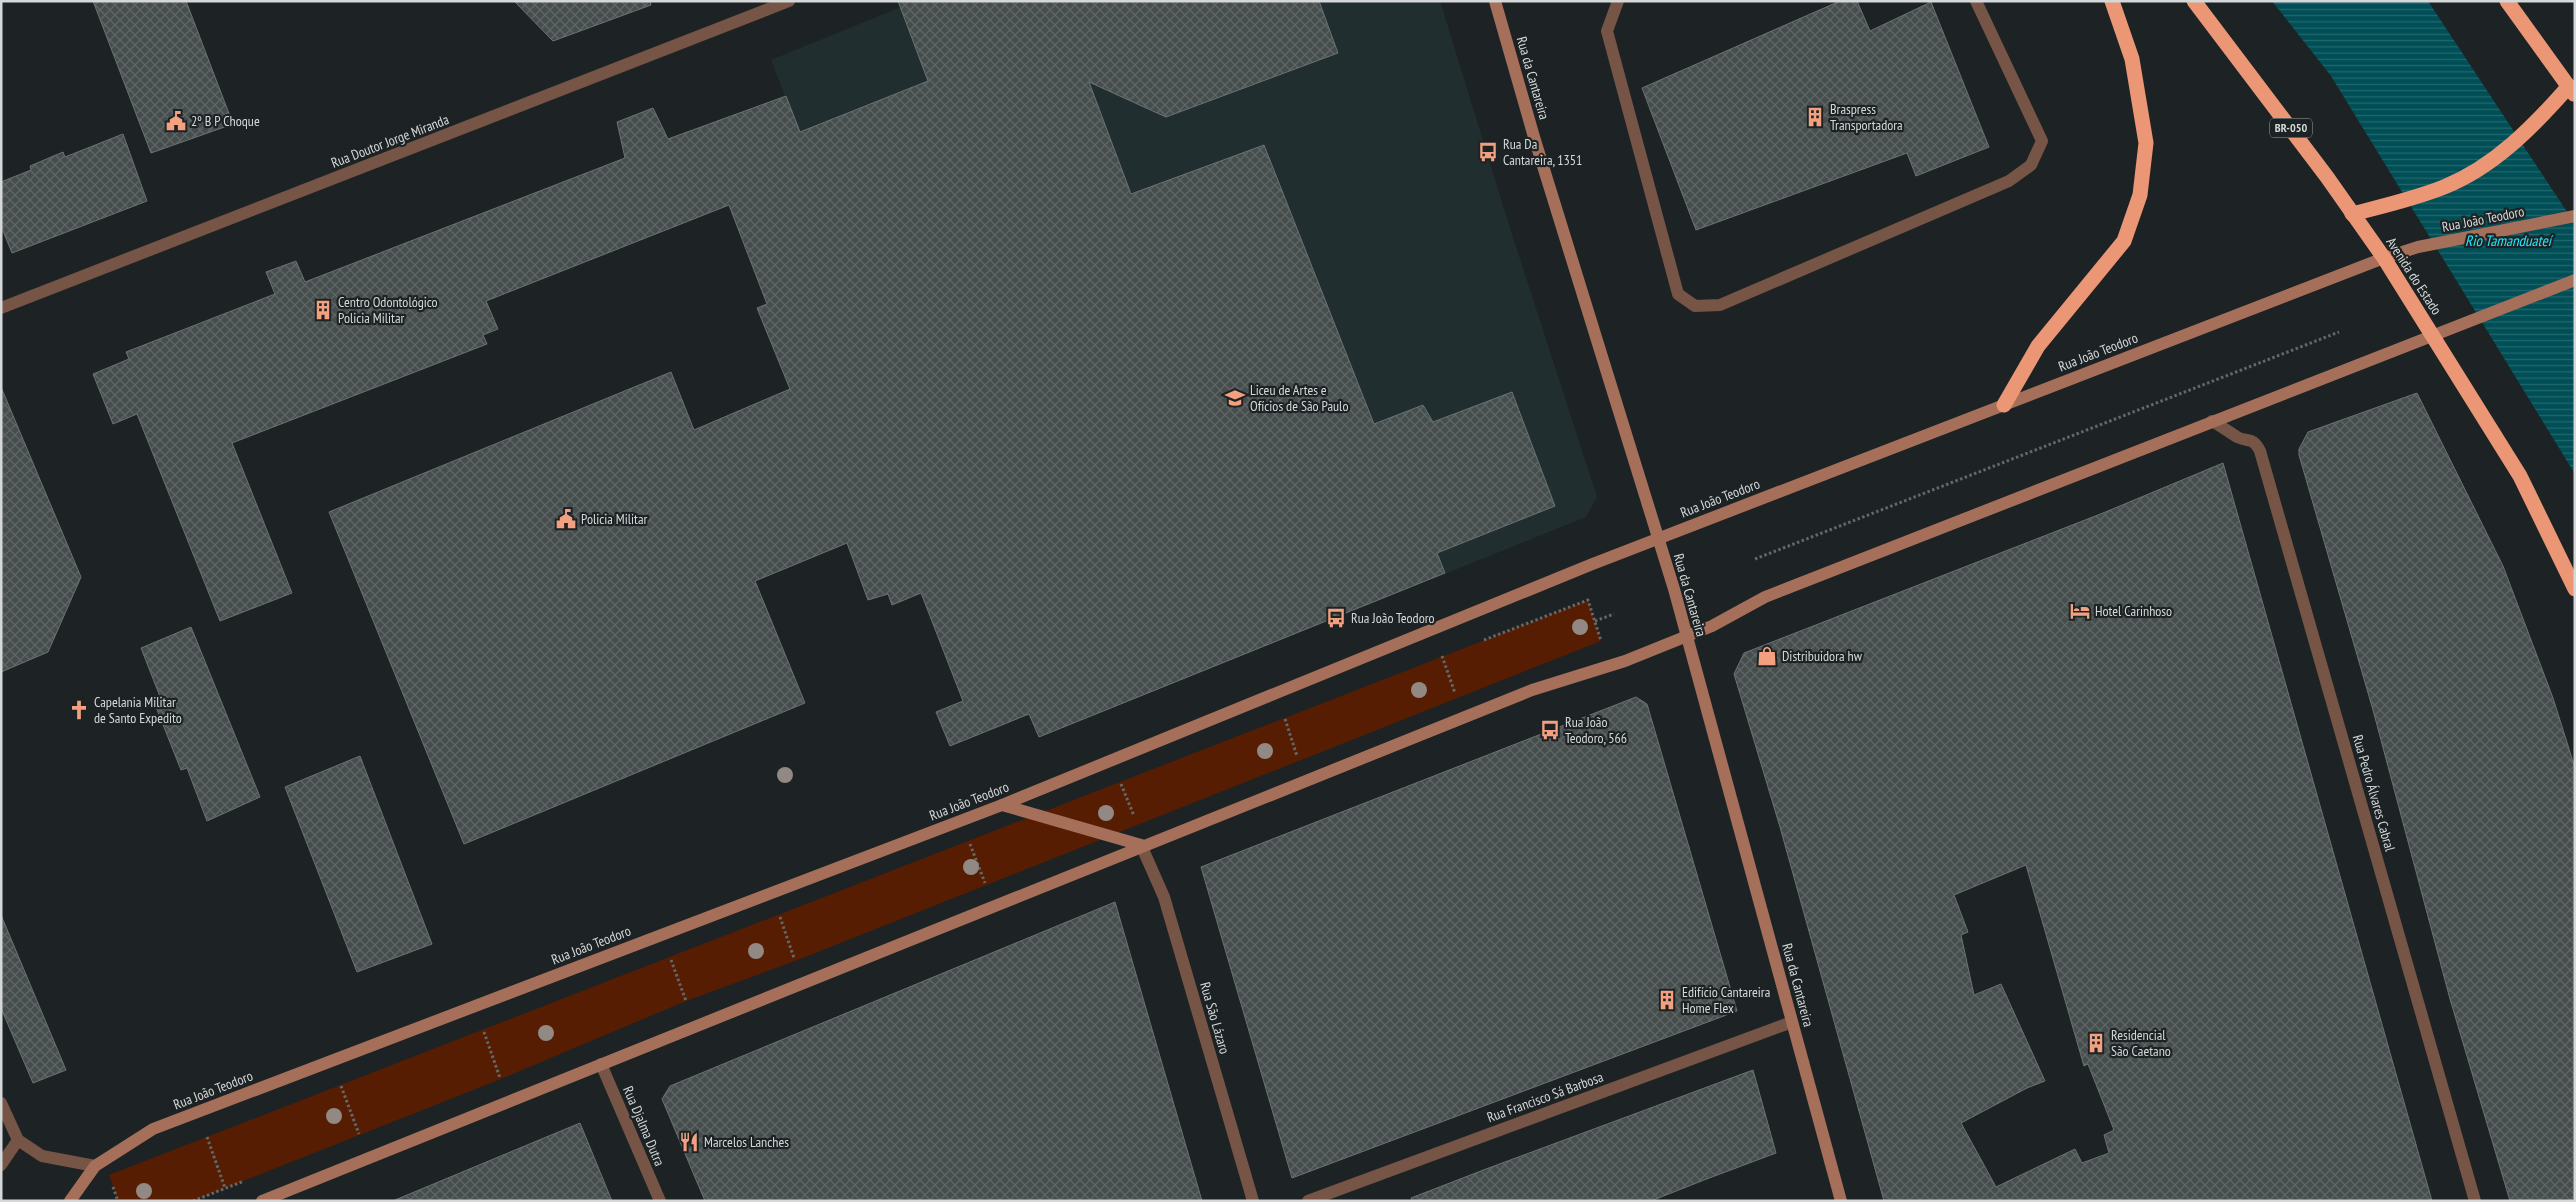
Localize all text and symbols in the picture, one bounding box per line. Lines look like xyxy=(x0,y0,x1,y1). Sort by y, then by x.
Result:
street label: Rua da Cantareira xyxy=(1513,34,1553,122)
place label: Braspress Transportadora xyxy=(1830,100,1903,134)
building icon: Braspress Transportadora xyxy=(1804,106,1826,128)
public building icon: 2º B P Choque xyxy=(165,110,187,132)
street label: Rua Doutor Jorge Miranda xyxy=(329,110,451,172)
place label: 2º B P Choque xyxy=(191,112,260,130)
road number: BR-050 xyxy=(2270,119,2312,138)
place label: Rua Da Cantareira, 1351 xyxy=(1503,135,1582,169)
bus stop icon: Rua Da Cantareira, 1351 xyxy=(1477,141,1499,163)
street label: Rua João Teodoro xyxy=(2440,202,2526,236)
water label: Rio Tamanduateí xyxy=(2465,231,2554,250)
street label: Avenida do Estado xyxy=(2382,234,2446,318)
place label: Centro Odontológico Policia Militar xyxy=(338,293,438,327)
building icon: Centro Odontológico Policia Militar xyxy=(312,299,334,321)
street label: Rua João Teodoro xyxy=(2056,329,2140,375)
place label: Liceu de Artes e Ofícios de São Paulo xyxy=(1250,381,1348,415)
school or university icon: Liceu de Artes e Ofícios de São Paulo xyxy=(1224,387,1246,409)
street label: Rua João Teodoro xyxy=(1678,475,1762,521)
public building icon: Policia Militar xyxy=(555,508,577,530)
place label: Policia Militar xyxy=(581,510,648,528)
street label: Rua da Cantareira xyxy=(1670,551,1710,639)
hotel icon: Hotel Carinhoso xyxy=(2069,600,2091,622)
place label: Hotel Carinhoso xyxy=(2095,602,2172,620)
bus stop icon: Rua João Teodoro xyxy=(1325,607,1347,629)
place label: Rua João Teodoro xyxy=(1351,609,1435,627)
shop icon: Distribuidora hw xyxy=(1756,645,1778,667)
place label: Distribuidora hw xyxy=(1782,647,1863,665)
place label: Capelania Militar de Santo Expedito xyxy=(94,693,182,727)
church icon: Capelania Militar de Santo Expedito xyxy=(68,699,90,721)
place label: Rua João Teodoro, 566 xyxy=(1565,713,1627,747)
bus stop icon: Rua João Teodoro, 566 xyxy=(1539,719,1561,741)
street label: Rua Pedro Álvares Cabral xyxy=(2349,733,2399,854)
street label: Rua João Teodoro xyxy=(927,778,1011,824)
street label: Rua João Teodoro xyxy=(549,922,633,968)
street label: Rua da Cantareira xyxy=(1778,941,1818,1029)
street label: Rua São Lázaro xyxy=(1196,980,1234,1056)
place label: Edifício Cantareira Home Flex xyxy=(1682,983,1770,1017)
building icon: Edifício Cantareira Home Flex xyxy=(1656,989,1678,1011)
place label: Residencial São Caetano xyxy=(2111,1026,2171,1060)
building icon: Residencial São Caetano xyxy=(2085,1032,2107,1054)
street label: Rua João Teodoro xyxy=(171,1067,255,1113)
street label: Rua Francisco Sá Barbosa xyxy=(1484,1068,1606,1126)
street label: Rua Djalma Dutra xyxy=(619,1083,669,1169)
restaurant icon: Marcelos Lanches xyxy=(678,1131,700,1153)
place label: Marcelos Lanches xyxy=(704,1133,789,1151)

